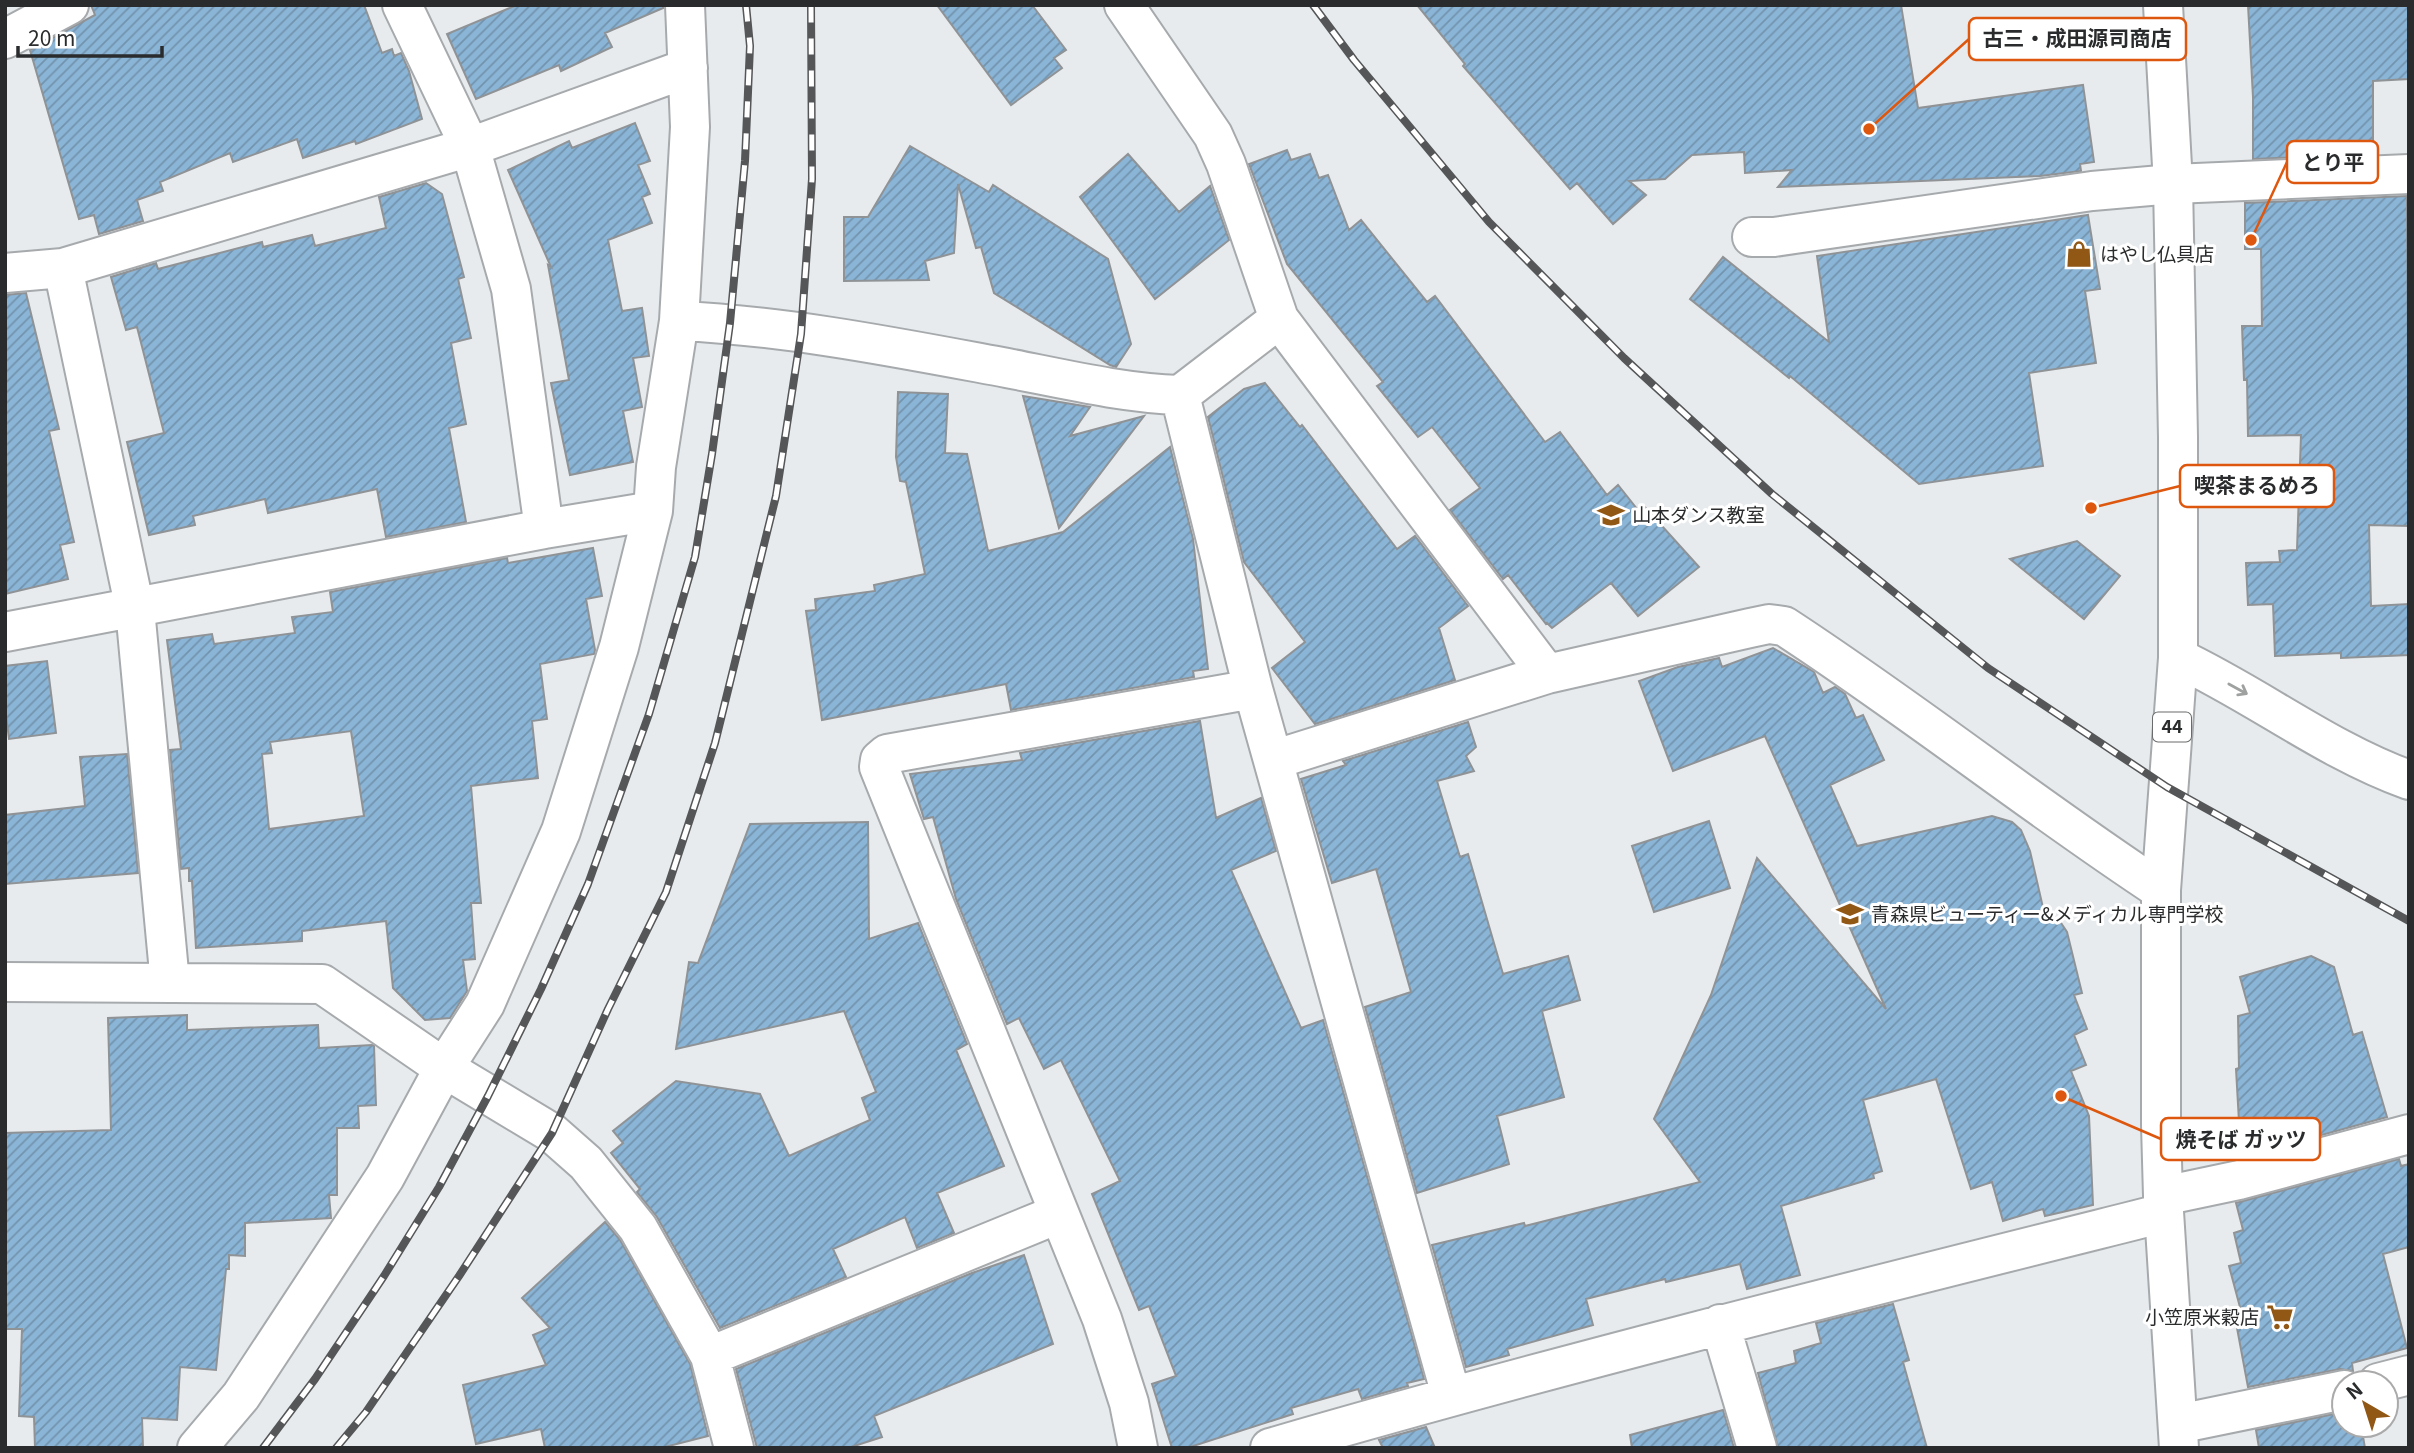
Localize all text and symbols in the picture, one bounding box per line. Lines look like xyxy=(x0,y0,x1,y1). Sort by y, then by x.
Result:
scale bar xyxy=(18,14,161,58)
callout: 古三・成田源司商店 xyxy=(1969,18,2186,60)
text: 20 m xyxy=(28,22,75,52)
text: 古三・成田源司商店 xyxy=(1983,22,2172,52)
callout: とり平 xyxy=(2287,141,2378,183)
text: とり平 xyxy=(2302,146,2365,176)
shop icon: はやし仏具店 xyxy=(2064,239,2094,269)
place label: はやし仏具店 xyxy=(2100,239,2214,266)
callout: 喫茶まるめろ xyxy=(2180,465,2334,507)
text: 喫茶まるめろ xyxy=(2194,469,2320,499)
school or university icon: 山本ダンス教室 xyxy=(1596,500,1626,530)
place label: 山本ダンス教室 xyxy=(1632,500,1765,527)
one-way arrow xyxy=(2228,682,2248,696)
road number: 44 xyxy=(2153,712,2191,742)
school or university icon: 青森県ビューティー&メディカル専門学校 xyxy=(1835,899,1865,929)
place label: 青森県ビューティー&メディカル専門学校 xyxy=(1871,899,2223,926)
callout: 焼そば ガッツ xyxy=(2161,1118,2320,1160)
text: 焼そば ガッツ xyxy=(2176,1123,2306,1153)
place label: 小笠原米穀店 xyxy=(2145,1302,2259,1329)
supermarket icon: 小笠原米穀店 xyxy=(2265,1302,2295,1332)
north arrow xyxy=(2330,1369,2400,1439)
text: N xyxy=(2339,1375,2367,1405)

